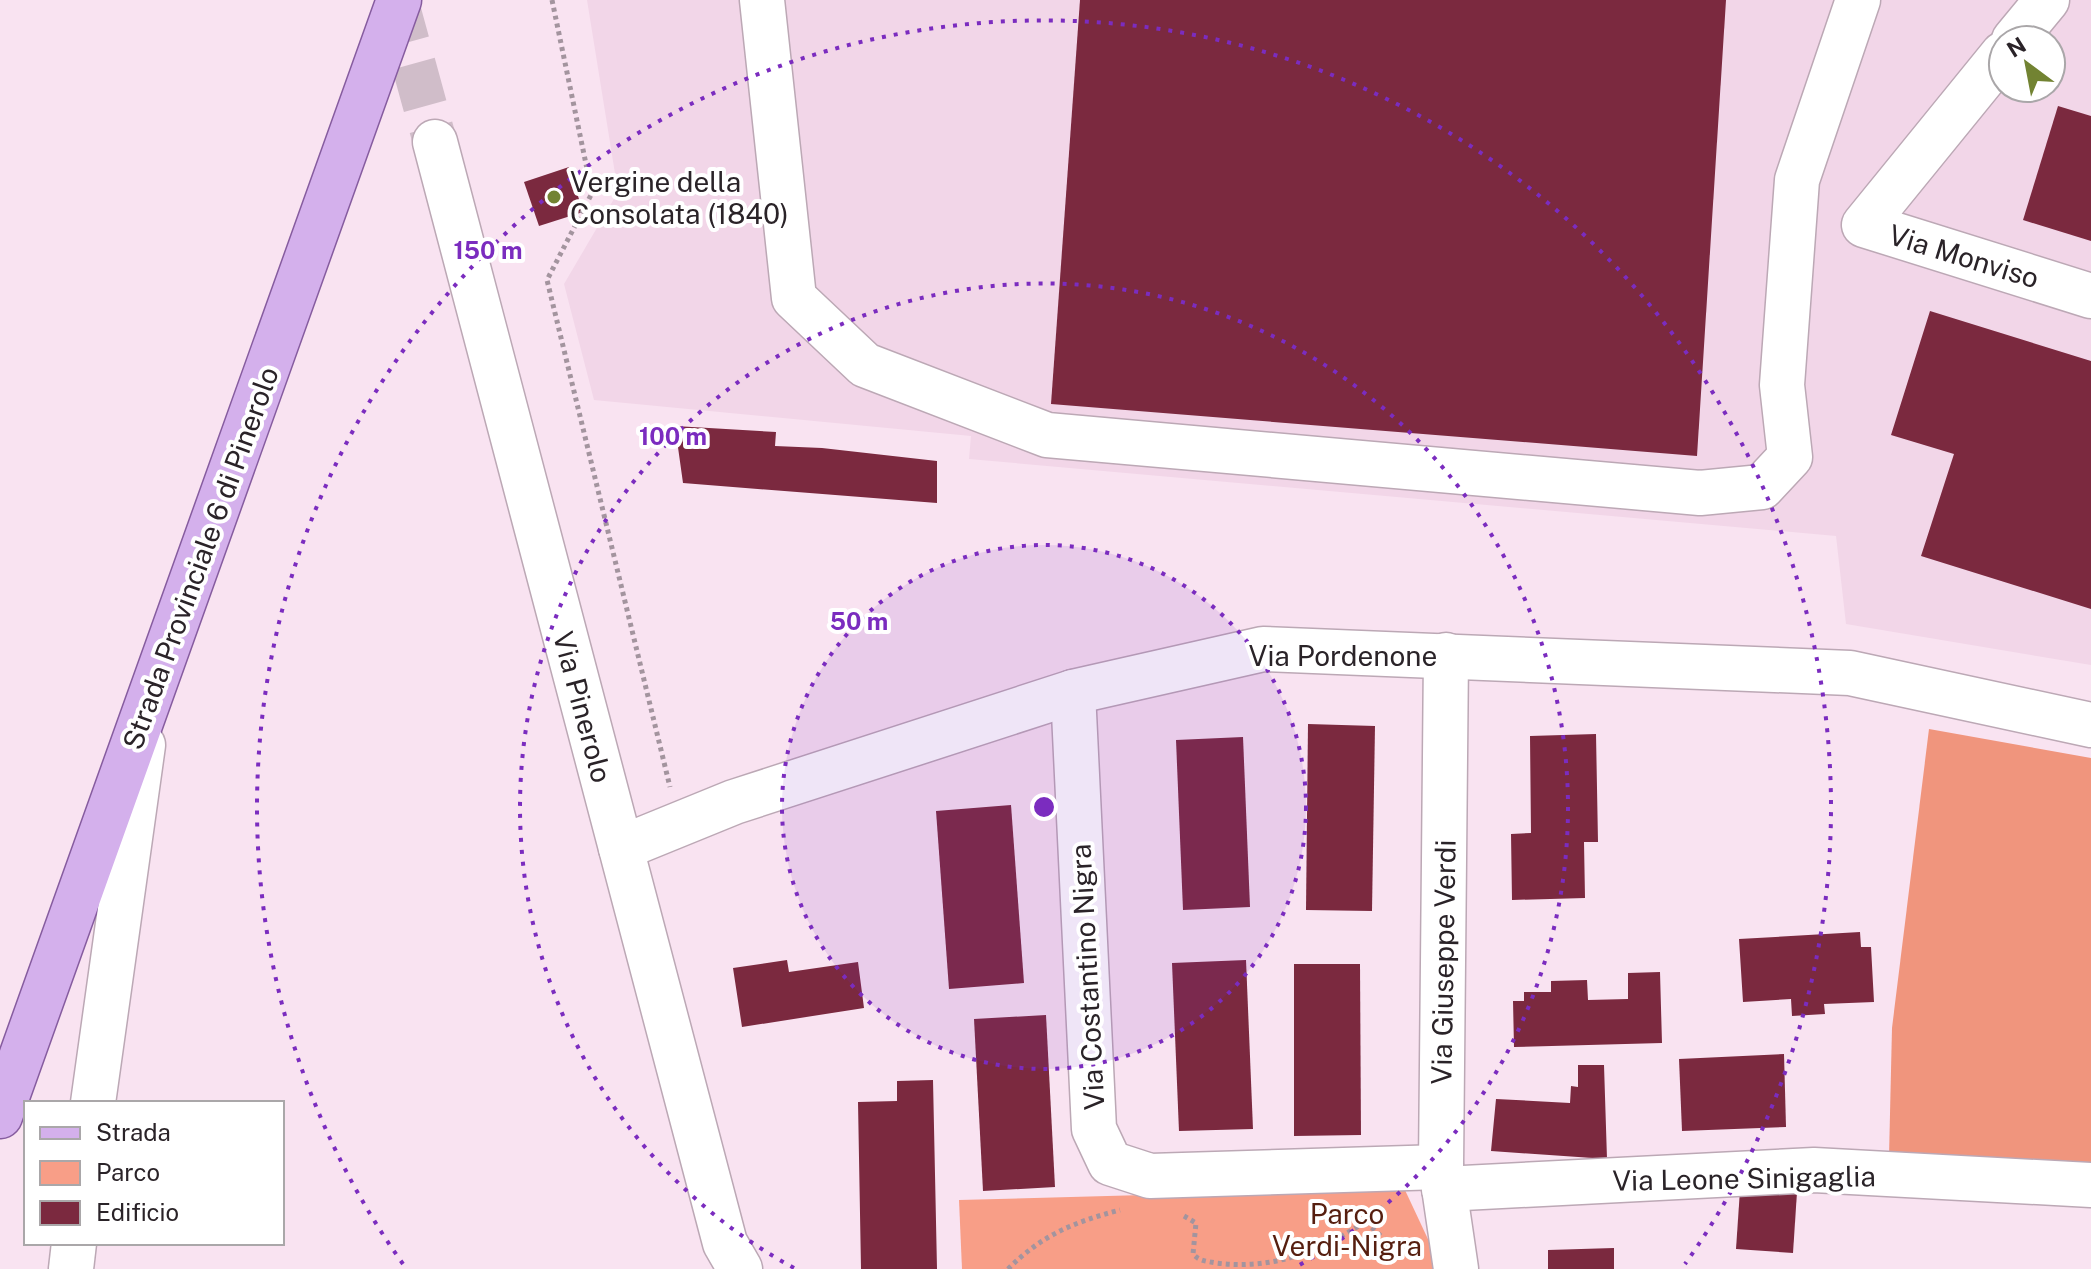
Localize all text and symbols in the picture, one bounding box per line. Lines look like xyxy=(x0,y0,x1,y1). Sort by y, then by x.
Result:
north arrow xyxy=(1987,24,2067,104)
text: N xyxy=(2002,31,2031,63)
place label: Vergine della Consolata (1840) xyxy=(570,165,789,230)
marker: Vergine della Consolata (1840) xyxy=(545,188,563,206)
street label: Via Monviso xyxy=(1885,218,2043,294)
text: 150 m xyxy=(454,236,522,264)
street label: Strada Provinciale 6 di Pinerolo xyxy=(115,362,285,754)
text: 100 m xyxy=(639,422,707,450)
text: 50 m xyxy=(830,607,888,635)
street label: Via Pinerolo xyxy=(547,628,619,786)
street label: Via Pordenone xyxy=(1249,639,1437,672)
centre of rings xyxy=(1030,793,1058,821)
street label: Via Giuseppe Verdi xyxy=(1424,839,1462,1085)
street label: Via Costantino Nigra xyxy=(1064,843,1110,1111)
legend xyxy=(24,1101,284,1245)
text: Strada xyxy=(96,1118,171,1146)
text: Parco xyxy=(96,1158,160,1186)
street label: Via Leone Sinigaglia xyxy=(1612,1159,1876,1197)
park label: Parco Verdi-Nigra xyxy=(1272,1197,1422,1262)
text: Edificio xyxy=(96,1198,179,1226)

